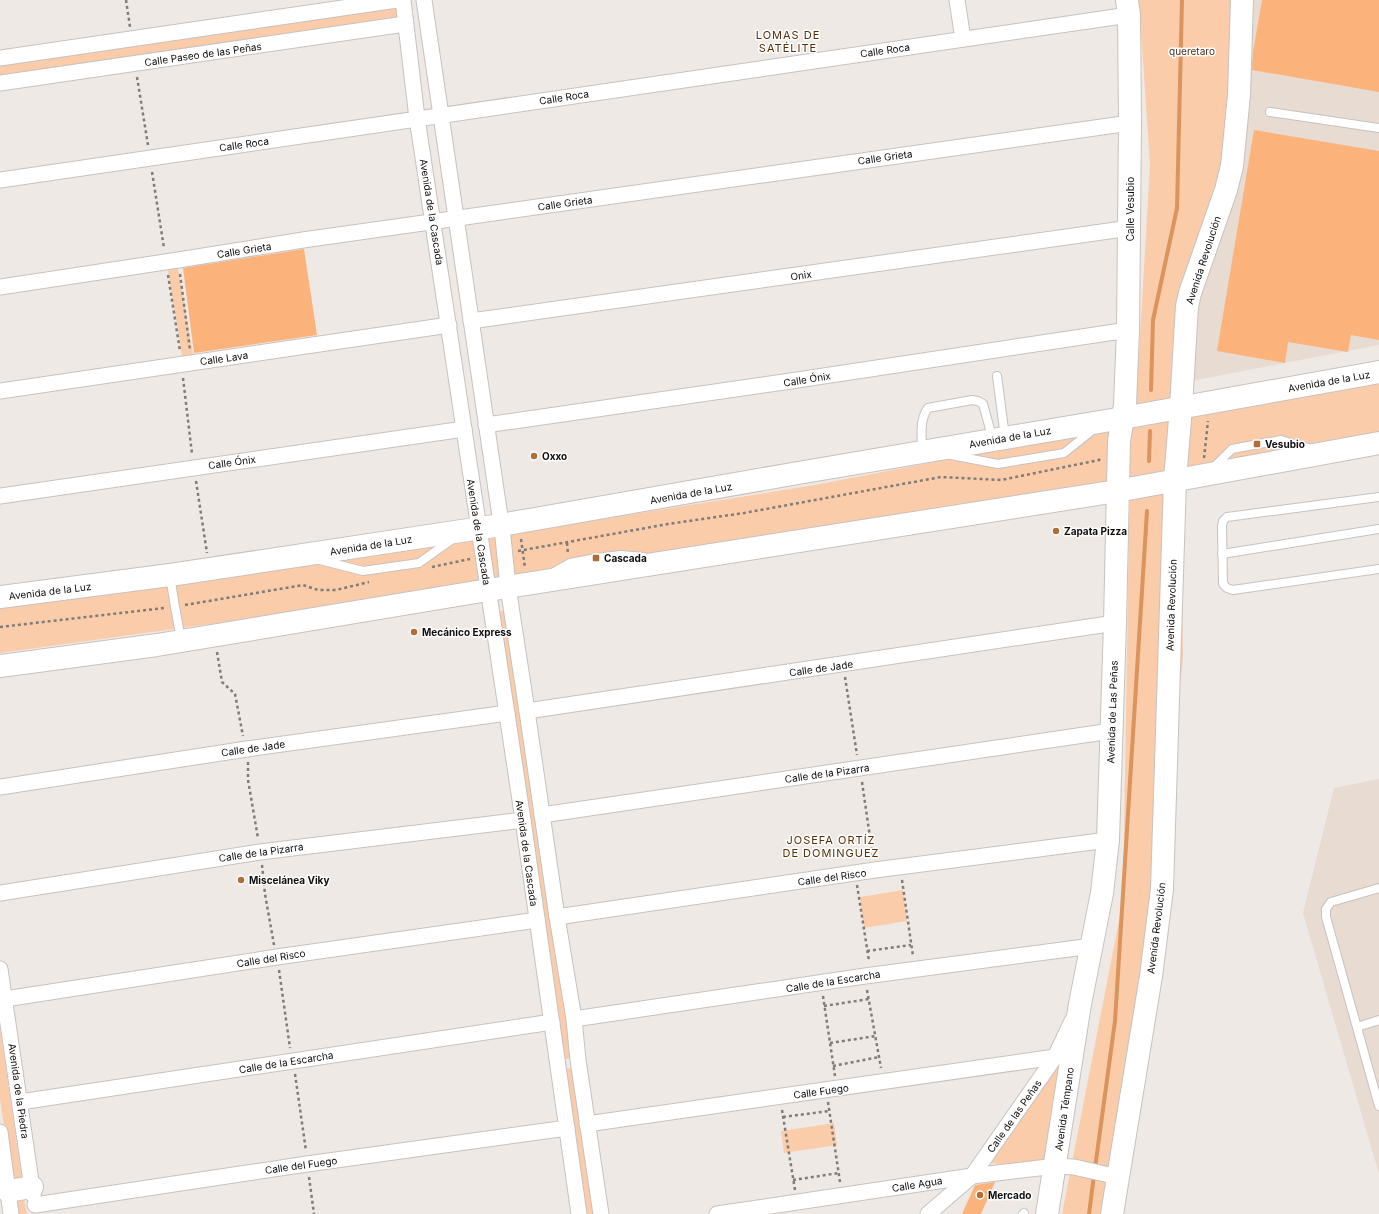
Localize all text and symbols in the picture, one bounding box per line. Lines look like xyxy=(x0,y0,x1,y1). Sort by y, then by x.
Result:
district label: LOMAS DE SATÉLITE xyxy=(756,28,820,55)
street label: Calle Paseo de las Peñas xyxy=(144,40,262,68)
street label: Calle Roca xyxy=(859,41,911,59)
park label: queretaro xyxy=(1169,45,1215,57)
street label: Calle Roca xyxy=(538,87,590,107)
street label: Calle Roca xyxy=(218,135,270,153)
street label: Calle Grieta xyxy=(857,147,913,167)
street label: Avenida de la Cascada xyxy=(418,158,446,266)
street label: Calle Vesubio xyxy=(1124,177,1136,241)
street label: Calle Grieta xyxy=(537,193,593,213)
street label: Avenida Revolución xyxy=(1183,214,1223,306)
street label: Calle Grieta xyxy=(216,240,272,260)
street label: Onix xyxy=(790,267,813,282)
street label: Calle Lava xyxy=(199,349,249,367)
street label: Calle Ónix xyxy=(782,368,832,389)
street label: Avenida de la Luz xyxy=(1287,368,1371,394)
street label: Avenida de la Luz xyxy=(968,424,1052,450)
place label: Vesubio xyxy=(1265,438,1305,450)
marker: Vesubio xyxy=(1252,439,1262,449)
place label: Oxxo xyxy=(542,450,567,462)
marker: Oxxo xyxy=(529,451,539,461)
street label: Calle Ónix xyxy=(207,452,257,471)
street label: Avenida de la Cascada xyxy=(465,478,493,586)
street label: Avenida de la Luz xyxy=(649,480,733,506)
place label: Zapata Pizza xyxy=(1064,525,1127,537)
marker: Zapata Pizza xyxy=(1051,526,1061,536)
street label: Avenida de la Luz xyxy=(329,533,413,557)
place label: Cascada xyxy=(604,552,647,564)
marker: Cascada xyxy=(591,553,601,563)
street label: Avenida Revolución xyxy=(1163,559,1179,651)
street label: Avenida de la Luz xyxy=(8,580,92,602)
place label: Mecánico Express xyxy=(422,626,512,638)
marker: Mecánico Express xyxy=(409,627,419,637)
street label: Calle de Jade xyxy=(788,658,854,678)
street label: Avenida de Las Peñas xyxy=(1104,660,1120,764)
street label: Calle de Jade xyxy=(220,738,286,758)
street label: Calle de la Pizarra xyxy=(784,761,870,785)
street label: Avenida de la Cascada xyxy=(514,799,540,907)
district label: JOSEFA ORTÍZ DE DOMINGUEZ xyxy=(782,833,880,860)
street label: Calle de la Pizarra xyxy=(218,840,304,864)
street label: Calle del Risco xyxy=(797,866,867,888)
place label: Miscelánea Viky xyxy=(249,874,330,887)
marker: Miscelánea Viky xyxy=(236,875,246,885)
street label: Avenida Revolución xyxy=(1144,881,1168,974)
street label: Calle del Risco xyxy=(236,947,306,969)
street label: Calle de la Escarcha xyxy=(785,968,881,994)
street label: Avenida de la Piedra xyxy=(6,1043,32,1139)
street label: Calle de la Escarcha xyxy=(238,1049,334,1075)
street label: Avenida Témpano xyxy=(1052,1066,1076,1152)
street label: Calle de las Peñas xyxy=(984,1077,1044,1155)
street label: Calle Fuego xyxy=(793,1081,849,1101)
street label: Calle del Fuego xyxy=(264,1154,338,1176)
street label: Calle Agua xyxy=(891,1174,943,1194)
place label: Mercado xyxy=(988,1189,1031,1201)
marker: Mercado xyxy=(975,1190,985,1200)

